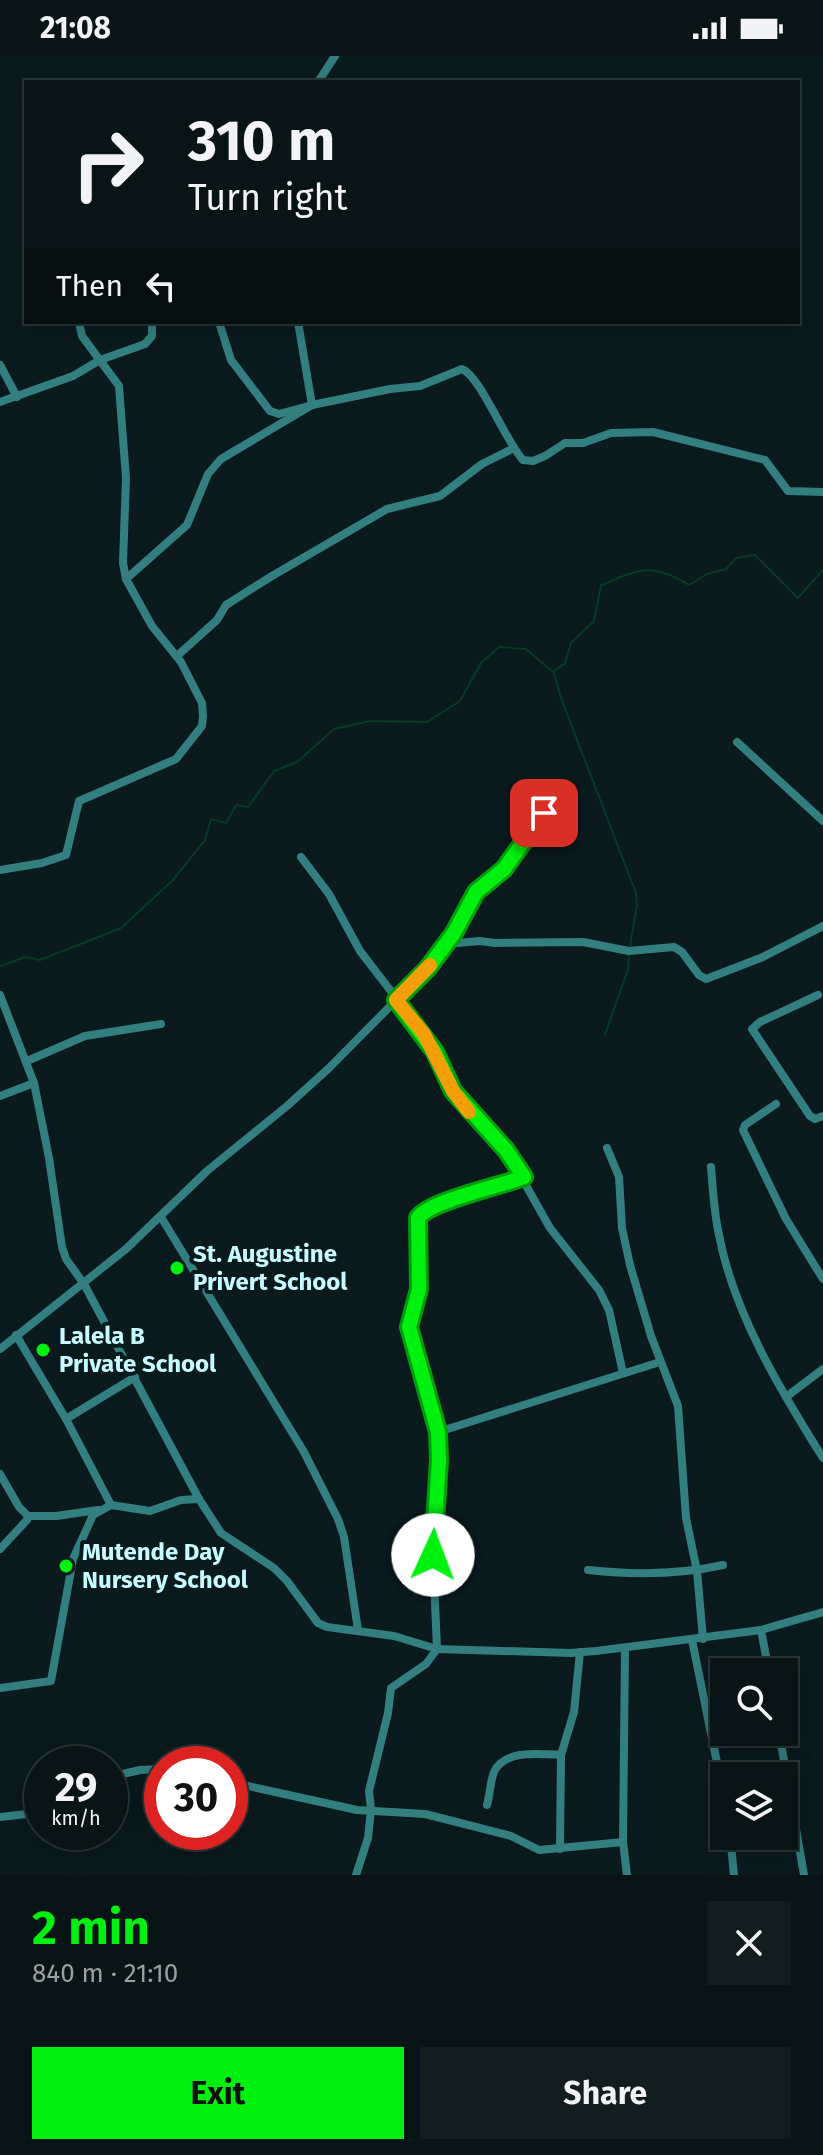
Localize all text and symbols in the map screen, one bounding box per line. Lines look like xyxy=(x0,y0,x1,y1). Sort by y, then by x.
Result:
text: 21:08 xyxy=(40,10,111,46)
text: 310 m xyxy=(188,108,335,175)
icon: right xyxy=(56,112,160,216)
text: Turn right xyxy=(188,176,348,220)
icon: left xyxy=(139,264,183,308)
text: Then xyxy=(56,268,123,304)
pin xyxy=(510,779,578,847)
icon: arrive xyxy=(522,791,566,835)
place label: St. Augustine Privert School xyxy=(193,1240,348,1296)
marker: St. Augustine Privert School xyxy=(168,1259,186,1277)
place label: Lalela B Private School xyxy=(59,1322,217,1378)
marker: Lalela B Private School xyxy=(34,1341,52,1359)
position arrow xyxy=(391,1513,475,1597)
place label: Mutende Day Nursery School xyxy=(82,1538,249,1594)
marker: Mutende Day Nursery School xyxy=(57,1557,75,1575)
map controls xyxy=(710,1658,798,1850)
button: search xyxy=(710,1658,798,1746)
speed limit sign: 30 xyxy=(144,1746,248,1850)
button: layers xyxy=(710,1762,798,1850)
text: 29 xyxy=(55,1764,97,1812)
text: km/h xyxy=(51,1806,101,1830)
text: 2 min xyxy=(32,1899,150,1957)
button: close xyxy=(707,1901,791,1985)
text: 840 m · 21:10 xyxy=(32,1958,178,1989)
button: Exit xyxy=(32,2047,404,2139)
button: Share xyxy=(420,2047,791,2139)

